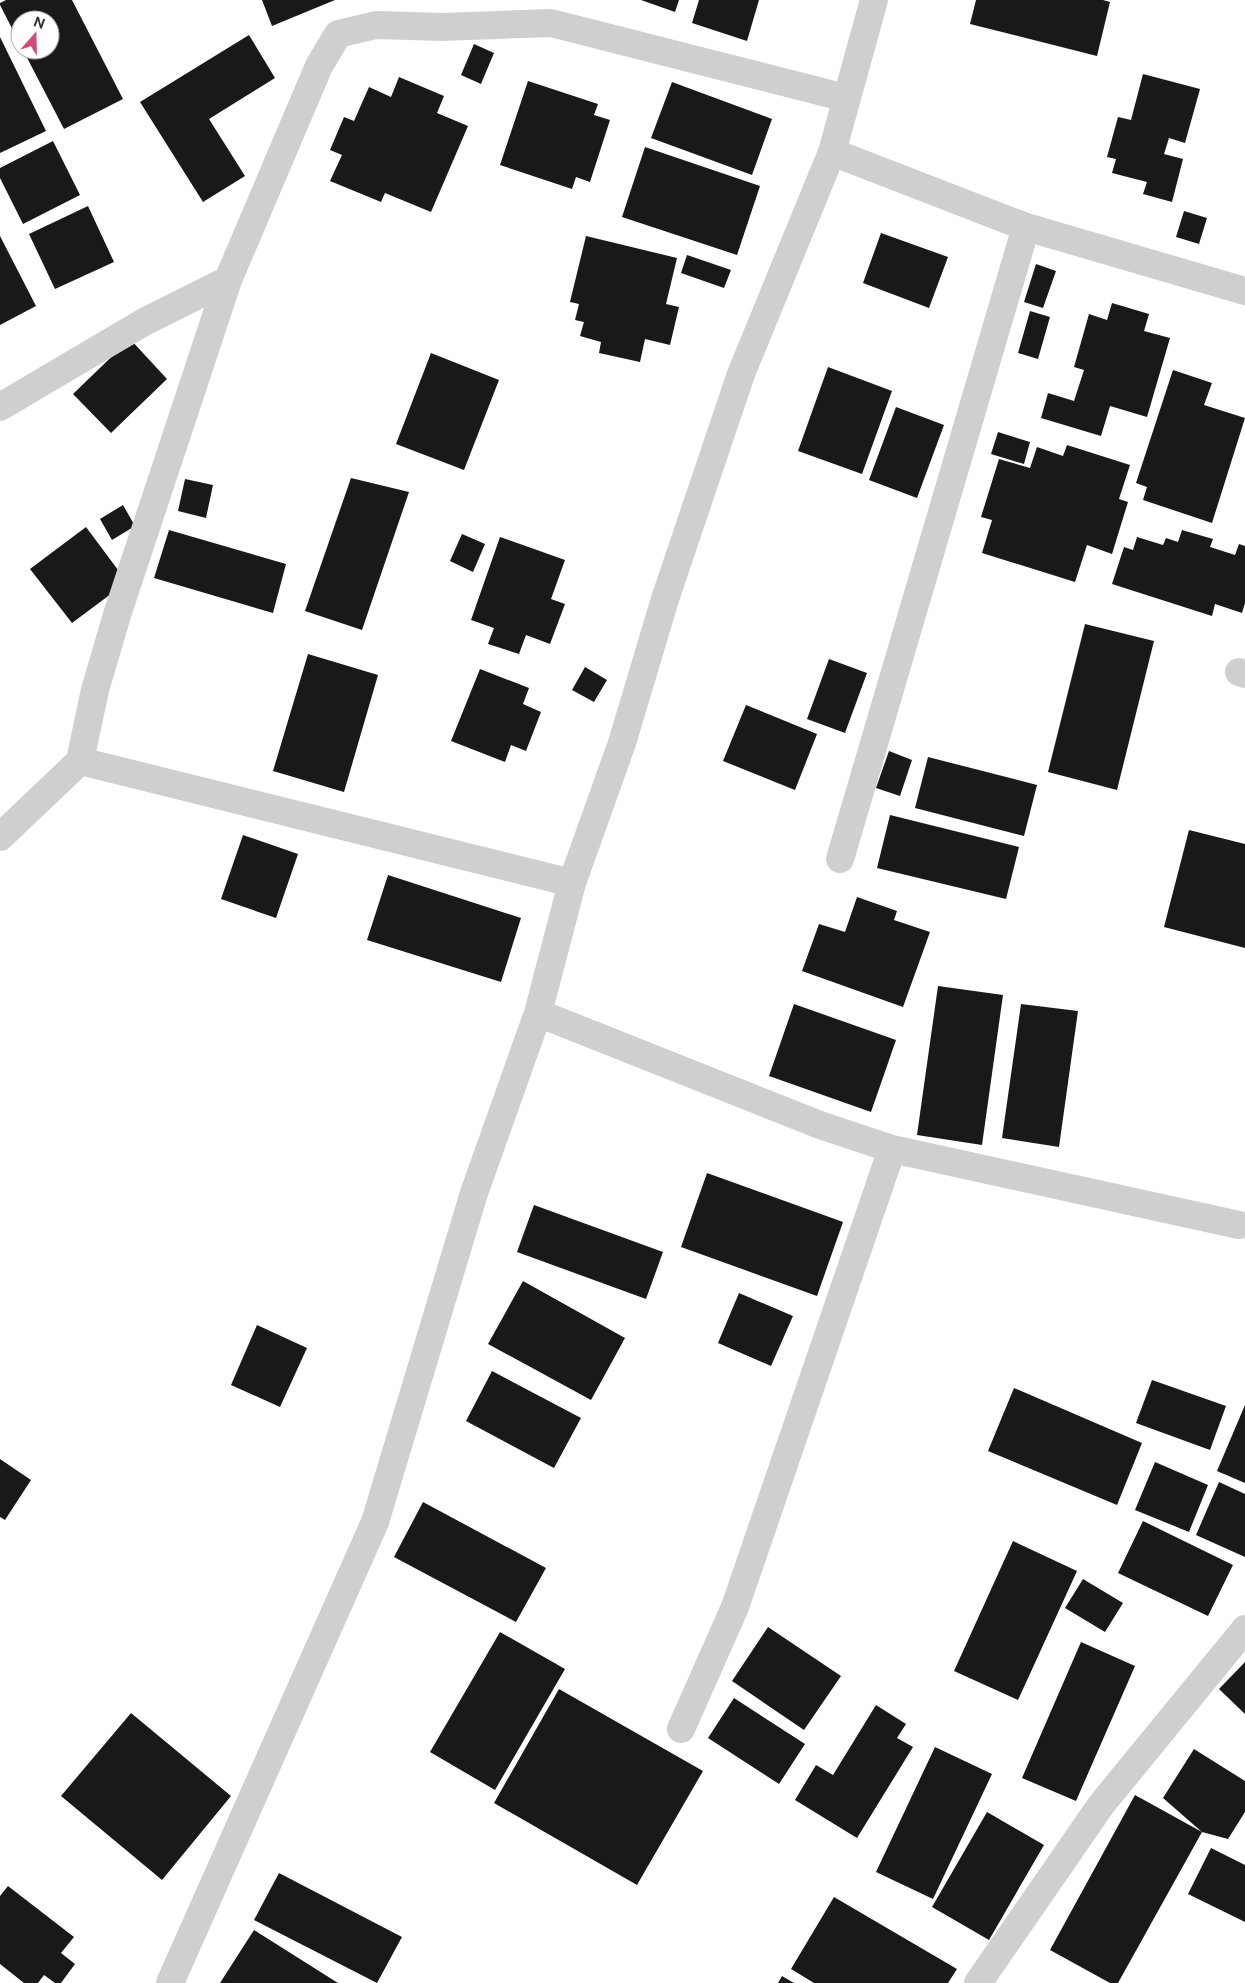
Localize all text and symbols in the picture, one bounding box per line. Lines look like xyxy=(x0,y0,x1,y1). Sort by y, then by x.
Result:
north arrow xyxy=(10,10,60,60)
text: N xyxy=(32,13,47,32)

